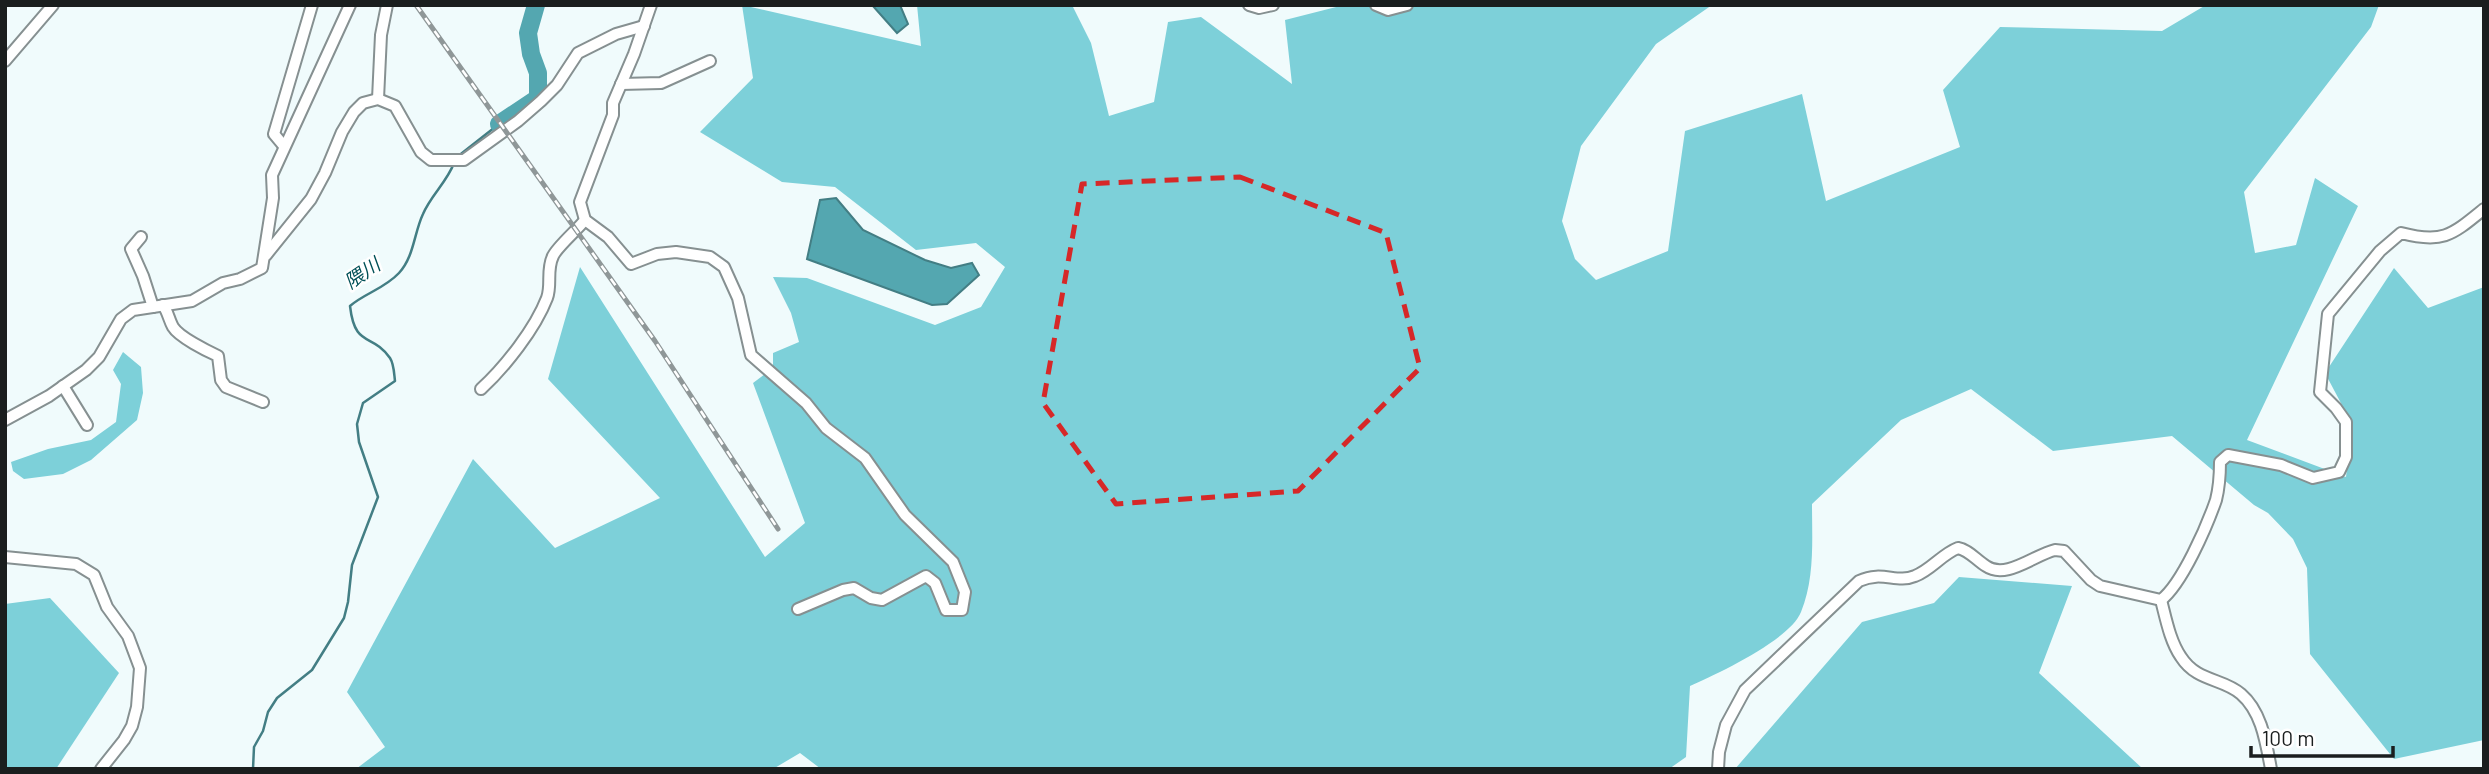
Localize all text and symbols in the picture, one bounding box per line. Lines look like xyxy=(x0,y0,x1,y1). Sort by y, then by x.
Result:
water label: 隈川 xyxy=(340,251,386,293)
scale bar xyxy=(2251,714,2393,758)
text: 100 m xyxy=(2262,725,2315,750)

